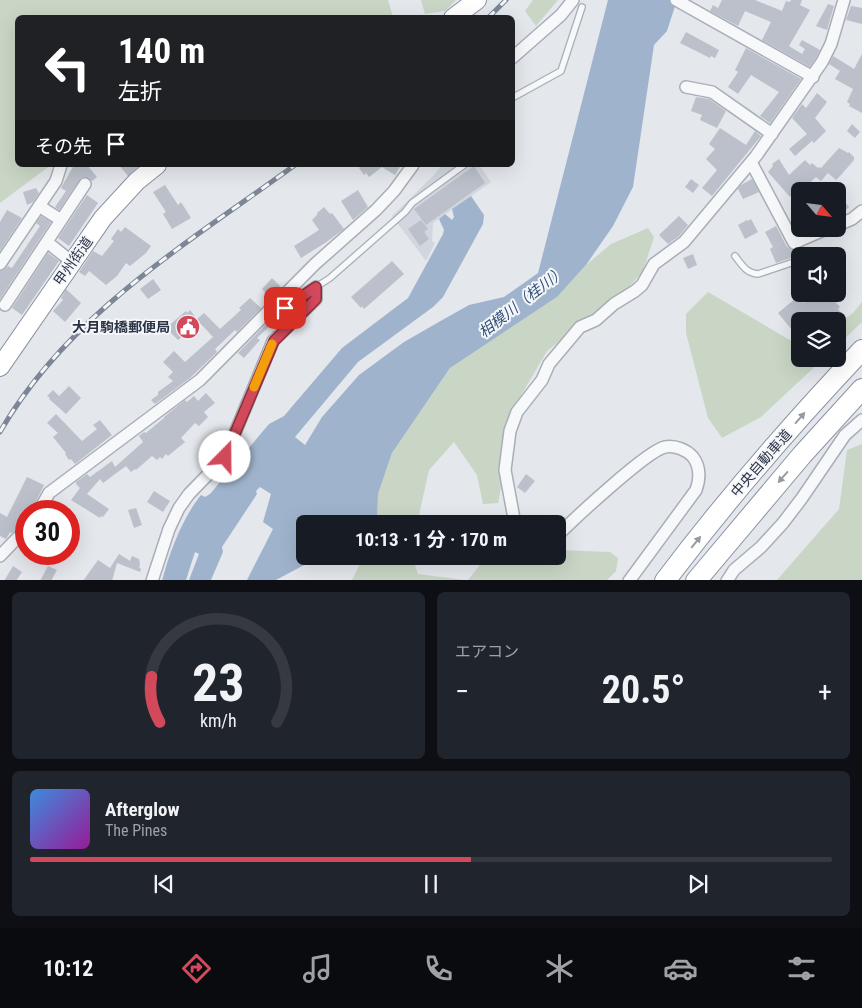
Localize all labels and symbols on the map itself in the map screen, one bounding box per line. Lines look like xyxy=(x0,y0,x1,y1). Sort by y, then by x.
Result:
north arrow xyxy=(791,182,846,238)
street label: 甲州街道 xyxy=(50,233,96,289)
water label: 相模川（桂川） xyxy=(475,263,569,341)
pin xyxy=(264,287,306,329)
public building icon: 大月駒橋郵便局 xyxy=(175,314,201,340)
place label: 大月駒橋郵便局 xyxy=(72,319,170,335)
one-way arrow xyxy=(795,412,806,425)
street label: 中央自動車道 xyxy=(727,426,795,500)
position arrow xyxy=(198,430,250,482)
one-way arrow xyxy=(777,471,789,483)
speed limit sign: 30 xyxy=(15,500,80,565)
one-way arrow xyxy=(690,536,701,549)

